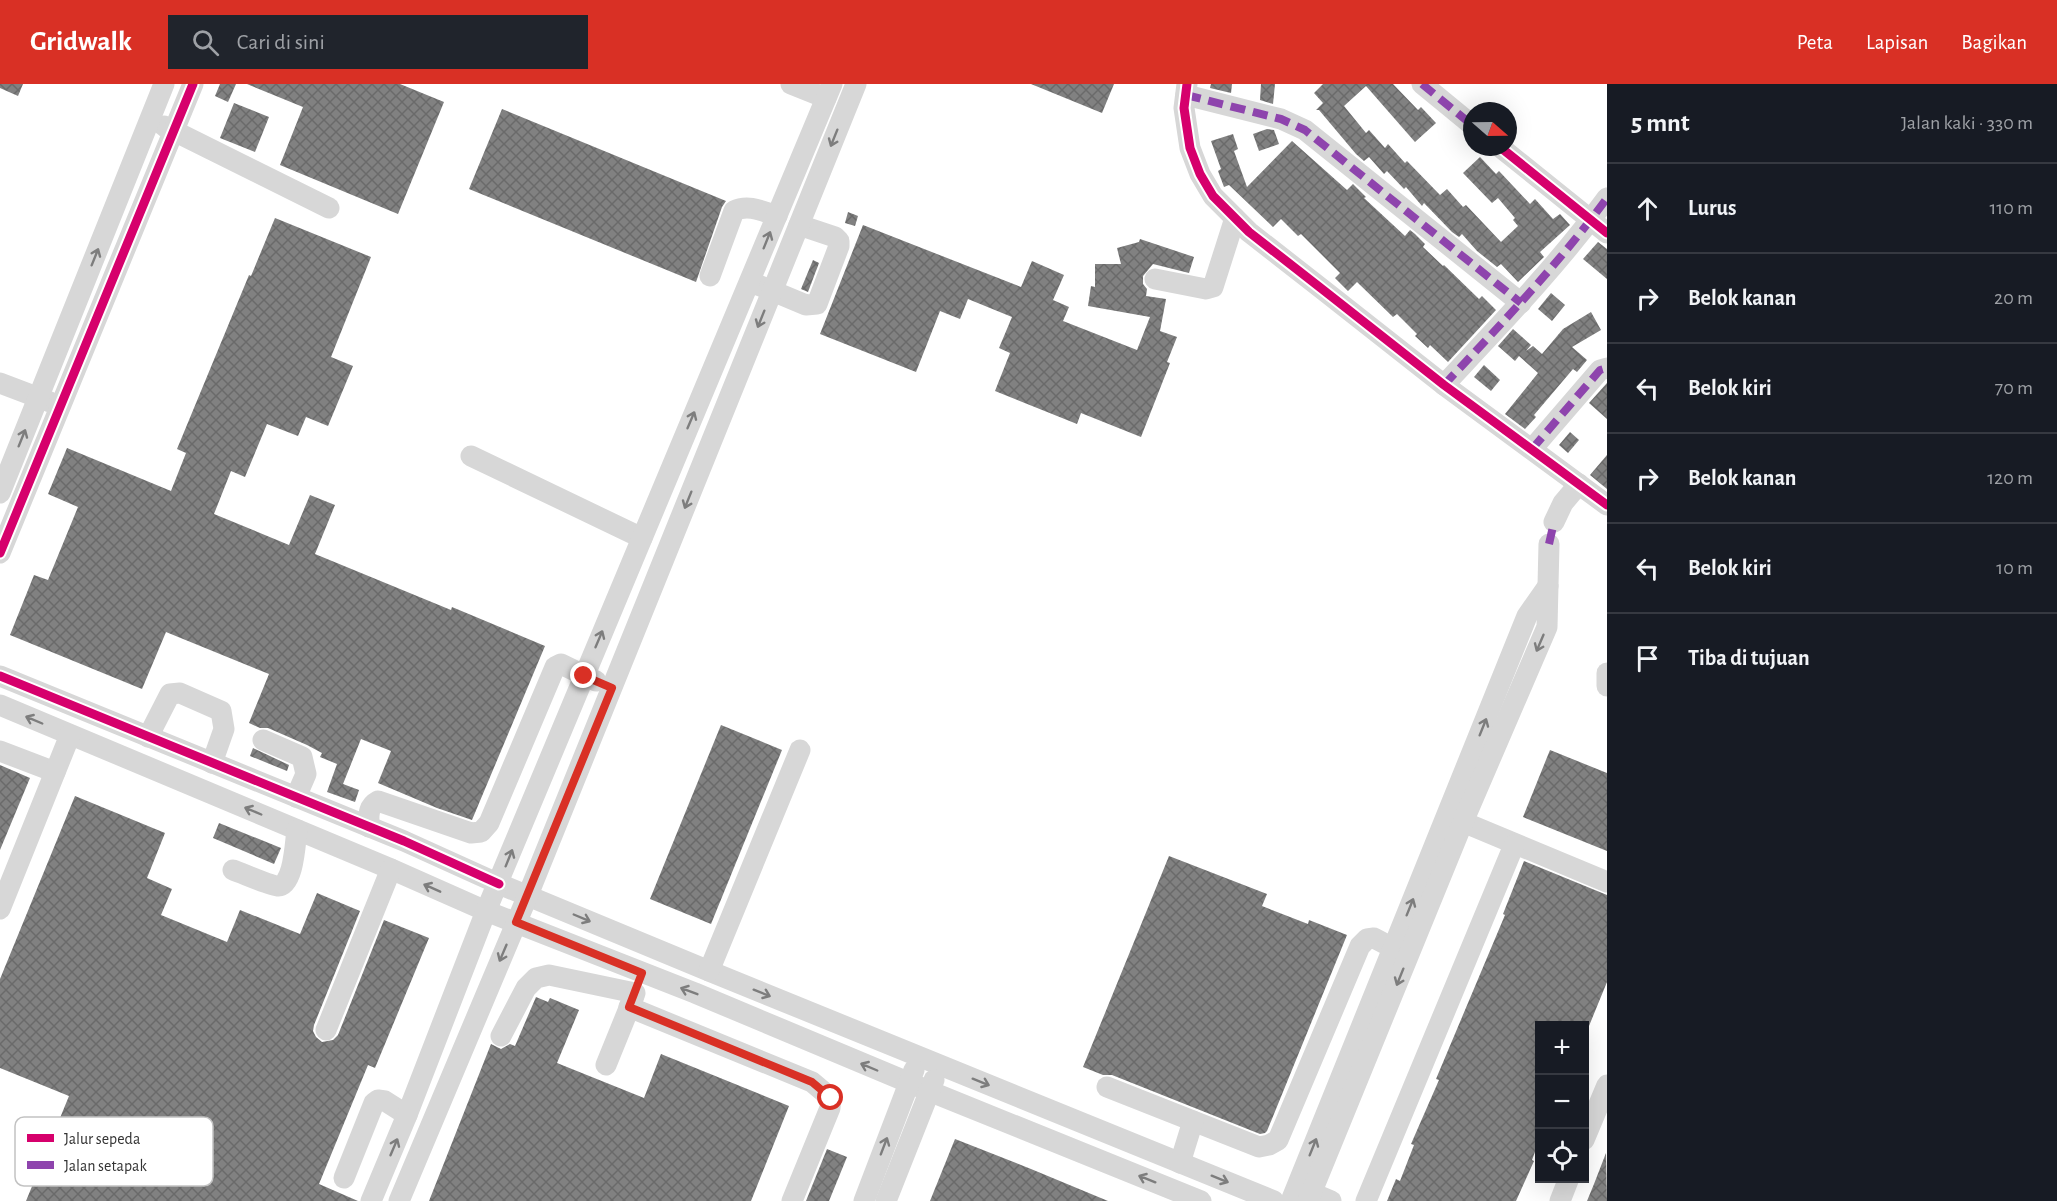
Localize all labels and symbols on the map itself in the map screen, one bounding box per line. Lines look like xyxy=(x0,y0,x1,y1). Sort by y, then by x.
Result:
north arrow xyxy=(1463,102,1517,156)
one-way arrow xyxy=(828,128,839,147)
one-way arrow xyxy=(762,232,773,250)
one-way arrow xyxy=(90,249,101,267)
one-way arrow xyxy=(754,309,765,328)
one-way arrow xyxy=(686,411,697,430)
one-way arrow xyxy=(17,430,28,448)
one-way arrow xyxy=(682,490,693,509)
one-way arrow xyxy=(594,630,605,648)
one-way arrow xyxy=(1534,633,1545,651)
route end xyxy=(570,662,596,688)
one-way arrow xyxy=(26,714,44,725)
one-way arrow xyxy=(1478,718,1489,736)
one-way arrow xyxy=(244,805,262,816)
one-way arrow xyxy=(504,849,515,868)
one-way arrow xyxy=(424,881,442,893)
one-way arrow xyxy=(1405,899,1416,917)
one-way arrow xyxy=(572,913,590,924)
one-way arrow xyxy=(497,943,508,961)
one-way arrow xyxy=(1394,968,1405,986)
one-way arrow xyxy=(681,985,699,996)
one-way arrow xyxy=(752,988,770,999)
one-way arrow xyxy=(860,1060,878,1071)
one-way arrow xyxy=(971,1077,990,1088)
route start xyxy=(817,1084,843,1110)
legend xyxy=(15,1117,213,1186)
text: Jalur sepeda xyxy=(64,1131,140,1147)
one-way arrow xyxy=(880,1137,891,1156)
one-way arrow xyxy=(389,1138,400,1156)
one-way arrow xyxy=(1308,1138,1319,1156)
text: Jalan setapak xyxy=(64,1158,147,1174)
one-way arrow xyxy=(1138,1173,1157,1184)
one-way arrow xyxy=(1210,1174,1229,1185)

